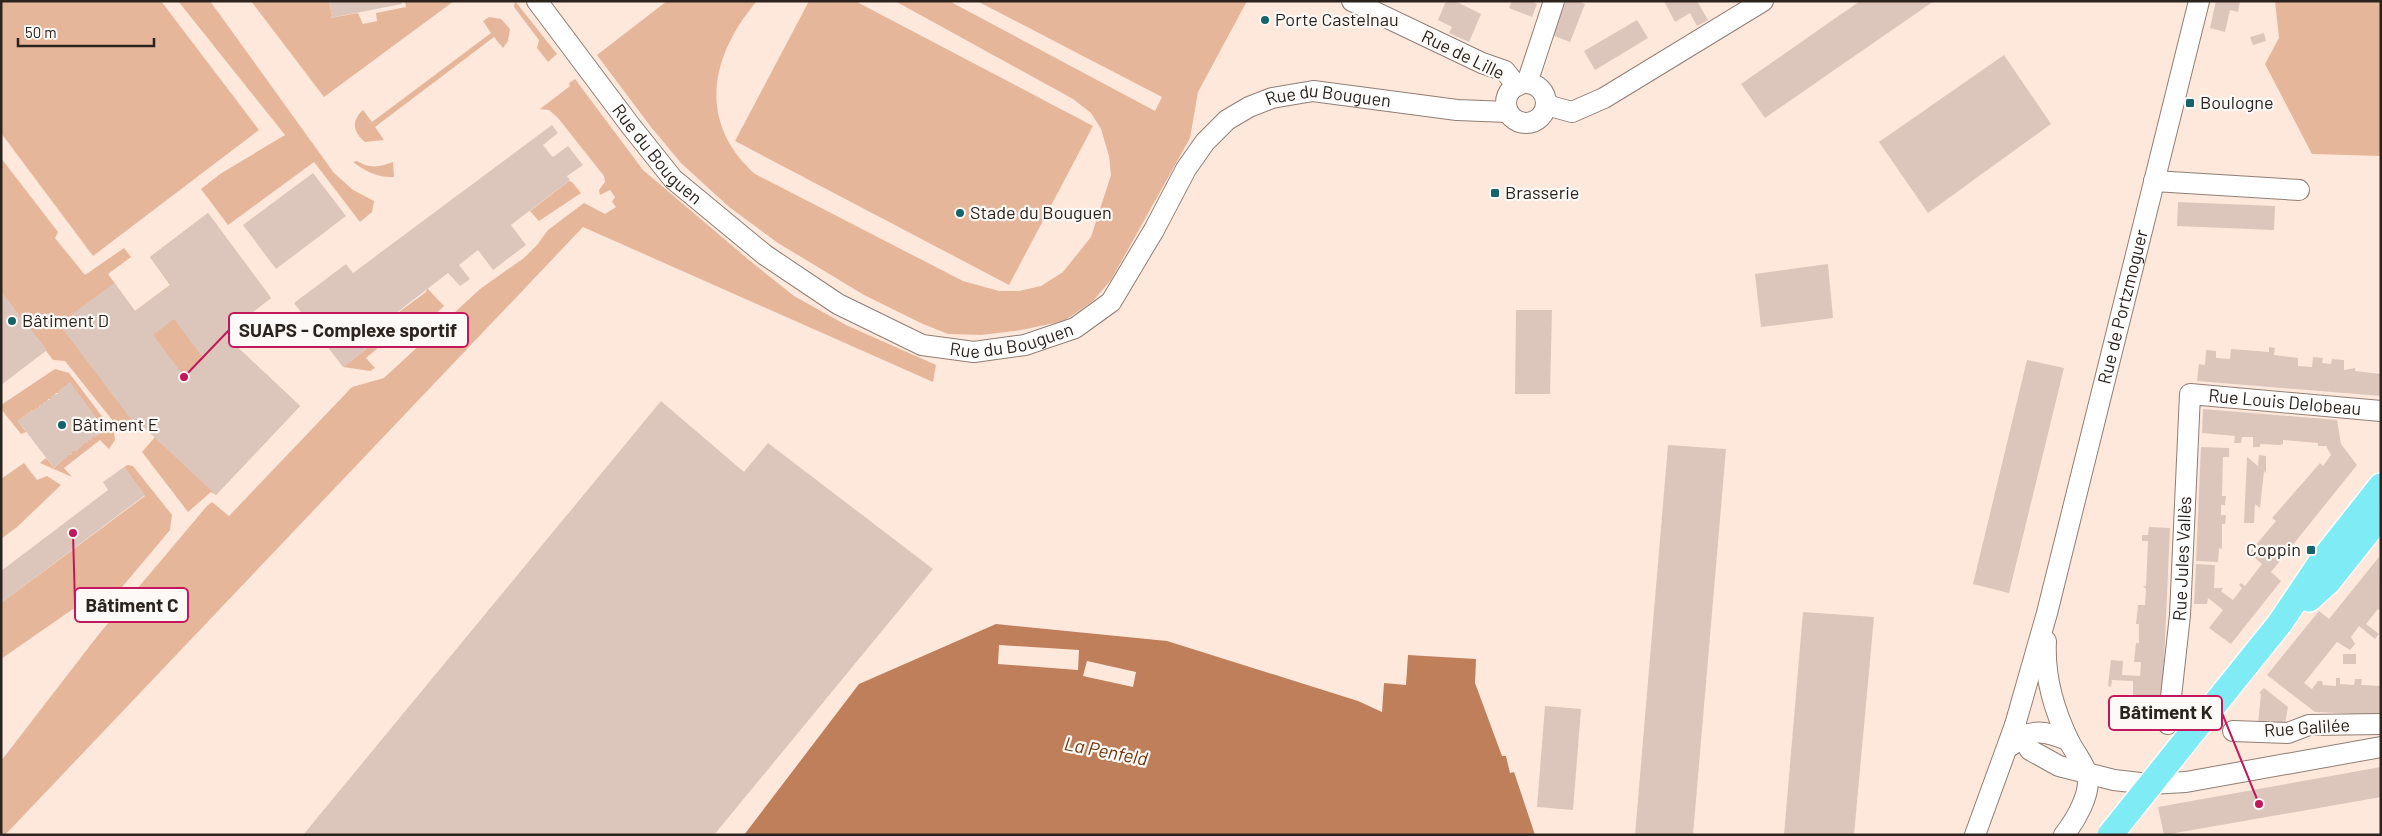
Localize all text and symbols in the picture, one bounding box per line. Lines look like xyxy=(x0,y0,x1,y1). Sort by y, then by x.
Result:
place label: Porte Castelnau xyxy=(1275,8,1399,30)
marker: Porte Castelnau xyxy=(1259,14,1271,26)
scale bar xyxy=(18,15,154,47)
text: 50 m xyxy=(25,23,57,41)
street label: Rue de Lille xyxy=(1418,25,1509,84)
street label: Rue du Bouguen xyxy=(1262,79,1392,111)
place label: Boulogne xyxy=(2200,91,2274,113)
marker: Boulogne xyxy=(2184,97,2196,109)
street label: Rue du Bouguen xyxy=(608,99,707,208)
place label: Brasserie xyxy=(1505,181,1579,203)
marker: Brasserie xyxy=(1489,187,1501,199)
place label: Stade du Bouguen xyxy=(970,201,1112,223)
marker: Stade du Bouguen xyxy=(954,207,966,219)
street label: Rue de Portzmoguer xyxy=(2092,227,2152,386)
place label: Bâtiment D xyxy=(22,309,109,331)
callout: SUAPS - Complexe sportif xyxy=(229,313,468,347)
marker: Bâtiment D xyxy=(6,315,18,327)
street label: Rue du Bouguen xyxy=(948,317,1076,362)
text: SUAPS - Complexe sportif xyxy=(239,318,457,341)
street label: Rue Louis Delobeau xyxy=(2208,384,2362,419)
place label: Bâtiment E xyxy=(72,413,159,435)
marker: Bâtiment E xyxy=(56,419,68,431)
street label: Rue Jules Vallès xyxy=(2167,496,2195,622)
place label: Coppin xyxy=(2246,538,2301,560)
marker: Coppin xyxy=(2305,544,2317,556)
callout: Bâtiment C xyxy=(75,588,188,622)
text: Bâtiment C xyxy=(86,593,178,616)
callout: Bâtiment K xyxy=(2109,696,2222,730)
text: Bâtiment K xyxy=(2119,700,2213,723)
street label: Rue Galilée xyxy=(2263,713,2351,741)
water label: La Penfeld xyxy=(1063,731,1150,770)

